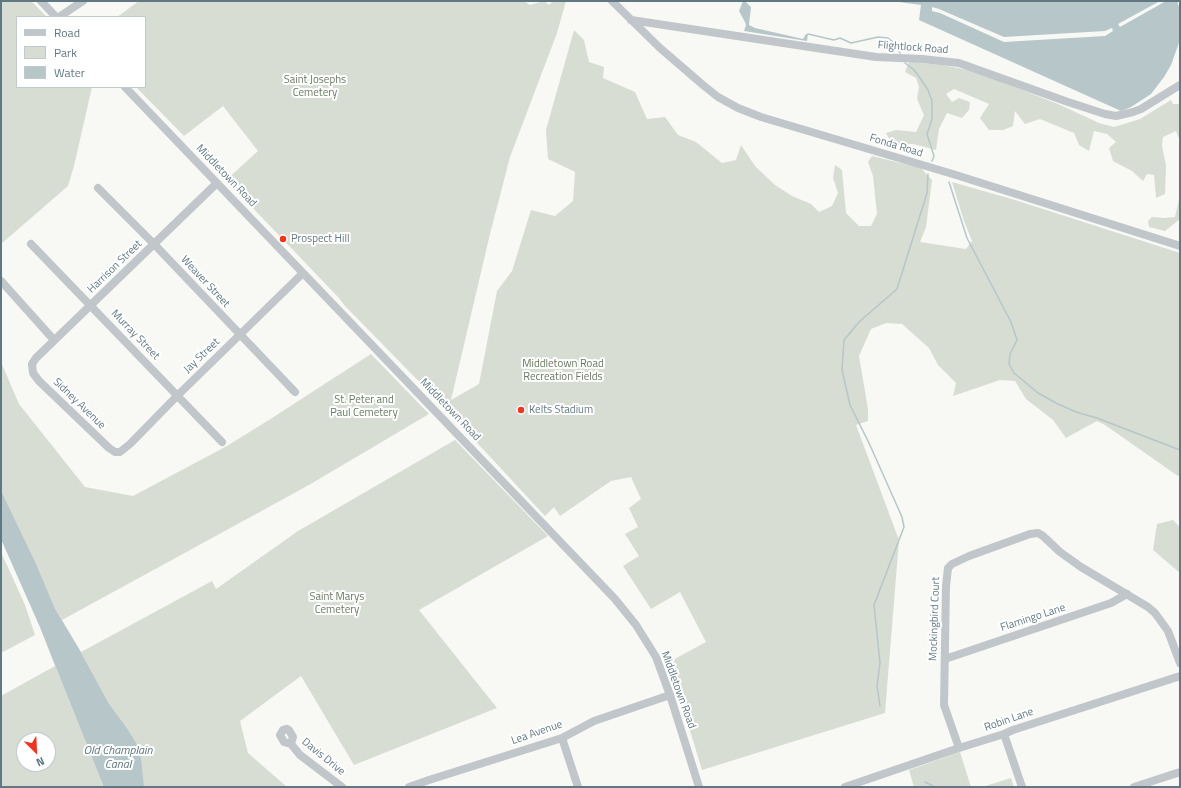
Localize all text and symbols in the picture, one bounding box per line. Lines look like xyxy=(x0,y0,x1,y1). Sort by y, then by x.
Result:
legend xyxy=(16,16,146,88)
text: Road xyxy=(54,23,80,42)
street label: Flightlock Road xyxy=(877,39,949,57)
text: Park xyxy=(54,43,77,62)
text: Water xyxy=(54,63,85,82)
park label: Saint Josephs Cemetery xyxy=(284,73,346,99)
street label: Fonda Road xyxy=(868,132,924,160)
street label: Middletown Road xyxy=(193,142,259,210)
place label: Prospect Hill xyxy=(291,232,349,246)
marker: Prospect Hill xyxy=(278,234,288,244)
street label: Harrison Street xyxy=(85,238,145,296)
street label: Weaver Street xyxy=(178,253,232,311)
street label: Murray Street xyxy=(108,307,162,363)
street label: Jay Street xyxy=(181,336,223,376)
park label: Middletown Road Recreation Fields xyxy=(522,357,604,383)
street label: Sidney Avenue xyxy=(50,376,108,432)
street label: Middletown Road xyxy=(417,376,483,444)
park label: St. Peter and Paul Cemetery xyxy=(330,393,398,419)
place label: Kelts Stadium xyxy=(529,403,593,417)
marker: Kelts Stadium xyxy=(516,405,526,415)
street label: Mockingbird Court xyxy=(927,577,943,661)
park label: Saint Marys Cemetery xyxy=(310,590,364,616)
street label: Flamingo Lane xyxy=(999,601,1067,635)
street label: Middletown Road xyxy=(658,649,698,731)
street label: Robin Lane xyxy=(983,705,1035,735)
street label: Lea Avenue xyxy=(510,718,564,748)
north arrow xyxy=(16,732,56,772)
street label: Davis Drive xyxy=(299,736,347,778)
water label: Old Champlain Canal xyxy=(83,744,153,772)
text: N xyxy=(34,753,47,771)

